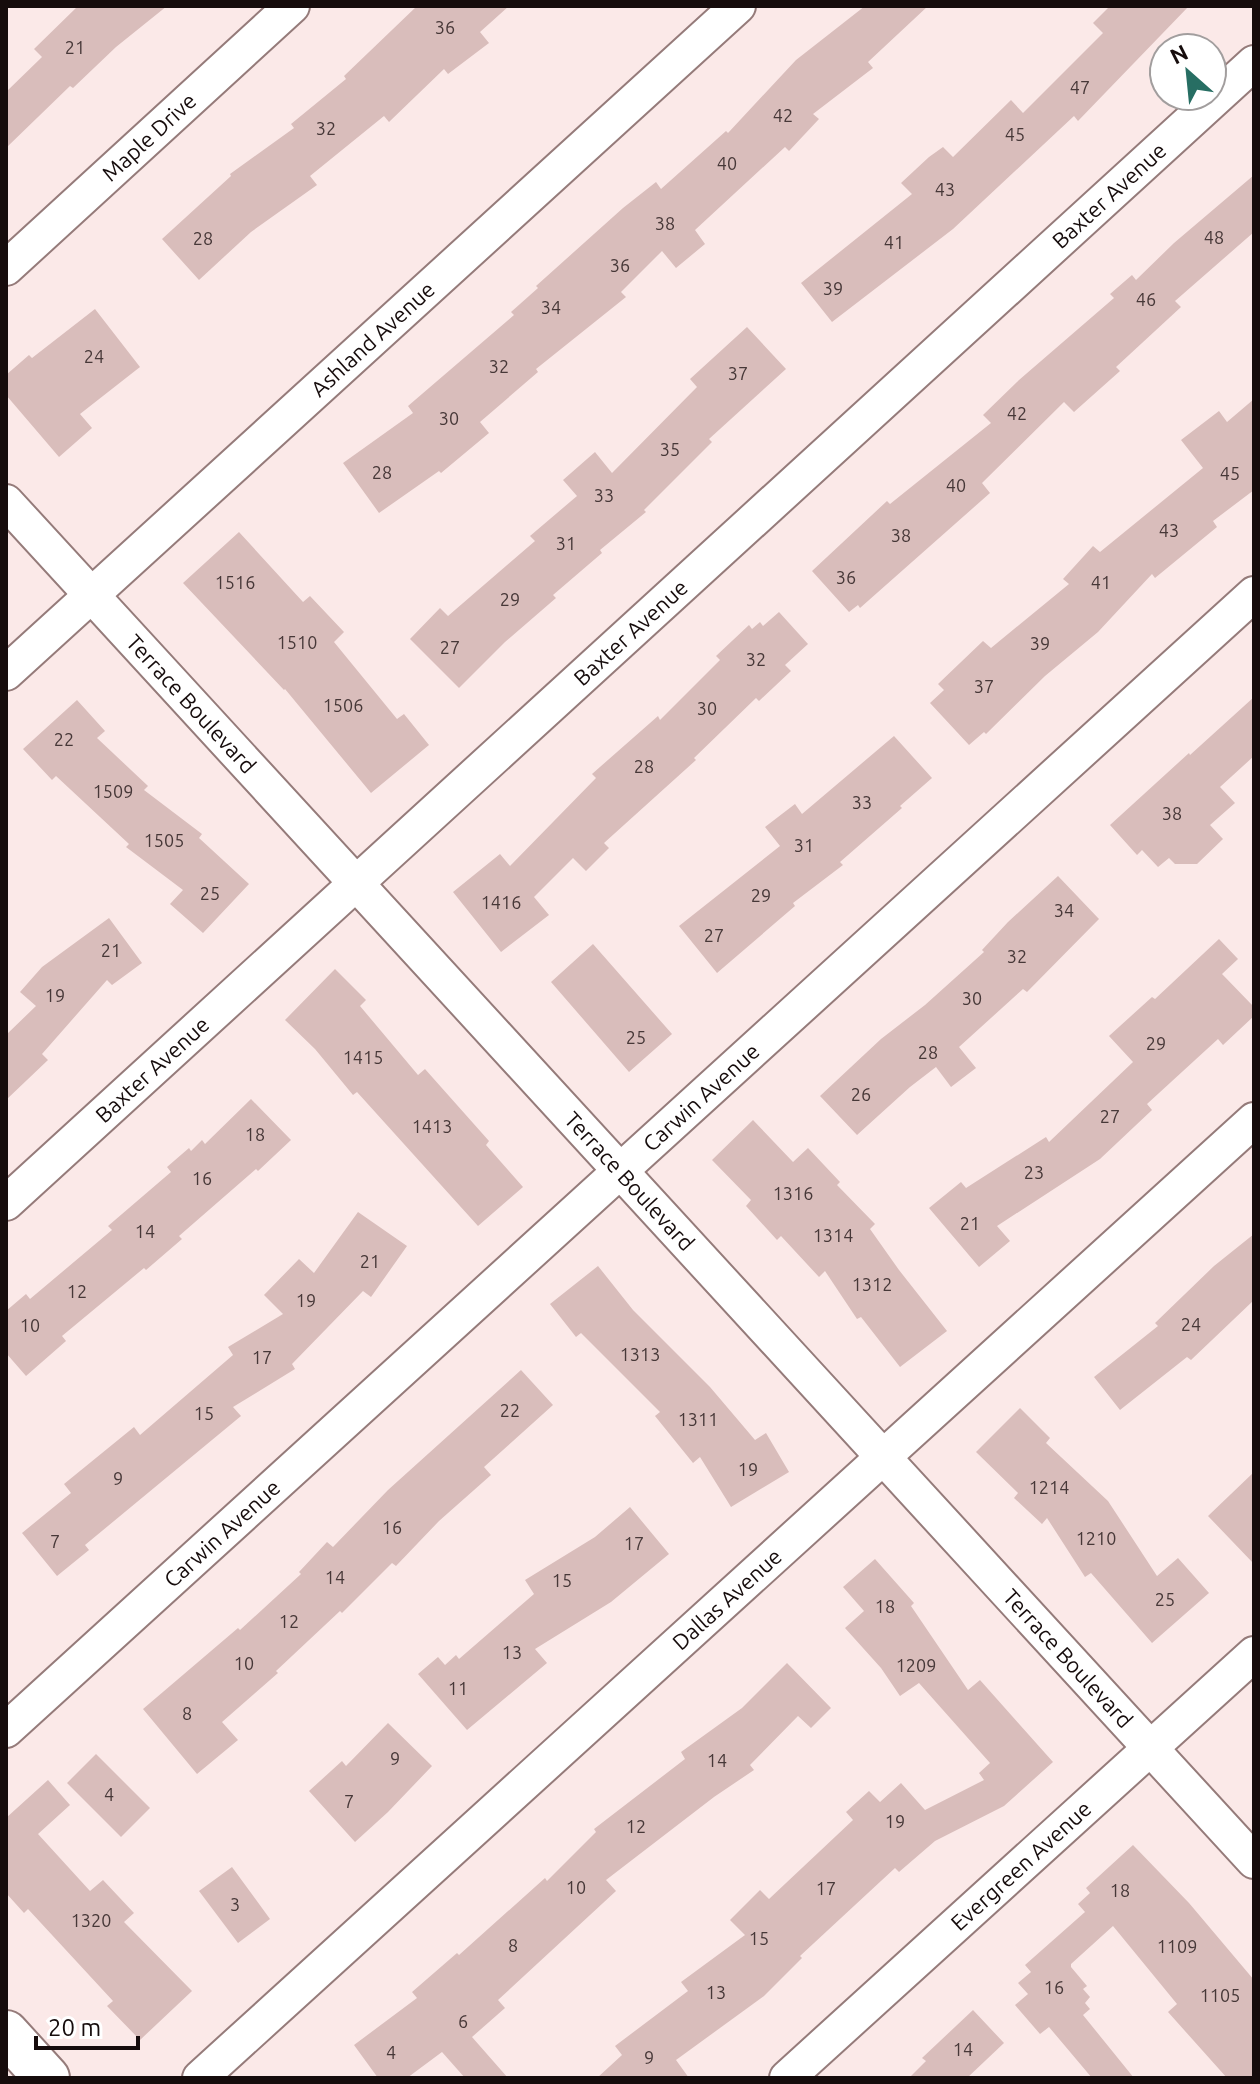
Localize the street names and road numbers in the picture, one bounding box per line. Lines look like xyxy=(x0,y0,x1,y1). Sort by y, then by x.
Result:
street label: Maple Drive xyxy=(97,87,201,186)
street label: Baxter Avenue xyxy=(1047,137,1171,253)
street label: Ashland Avenue xyxy=(305,276,439,401)
street label: Baxter Avenue xyxy=(568,574,692,690)
street label: Terrace Boulevard xyxy=(122,629,262,778)
street label: Baxter Avenue xyxy=(90,1011,214,1127)
street label: Carwin Avenue xyxy=(638,1038,764,1156)
street label: Terrace Boulevard xyxy=(560,1106,700,1255)
street label: Carwin Avenue xyxy=(159,1474,285,1592)
street label: Dallas Avenue xyxy=(667,1543,786,1655)
street label: Terrace Boulevard xyxy=(998,1584,1138,1733)
street label: Evergreen Avenue xyxy=(945,1795,1096,1935)

